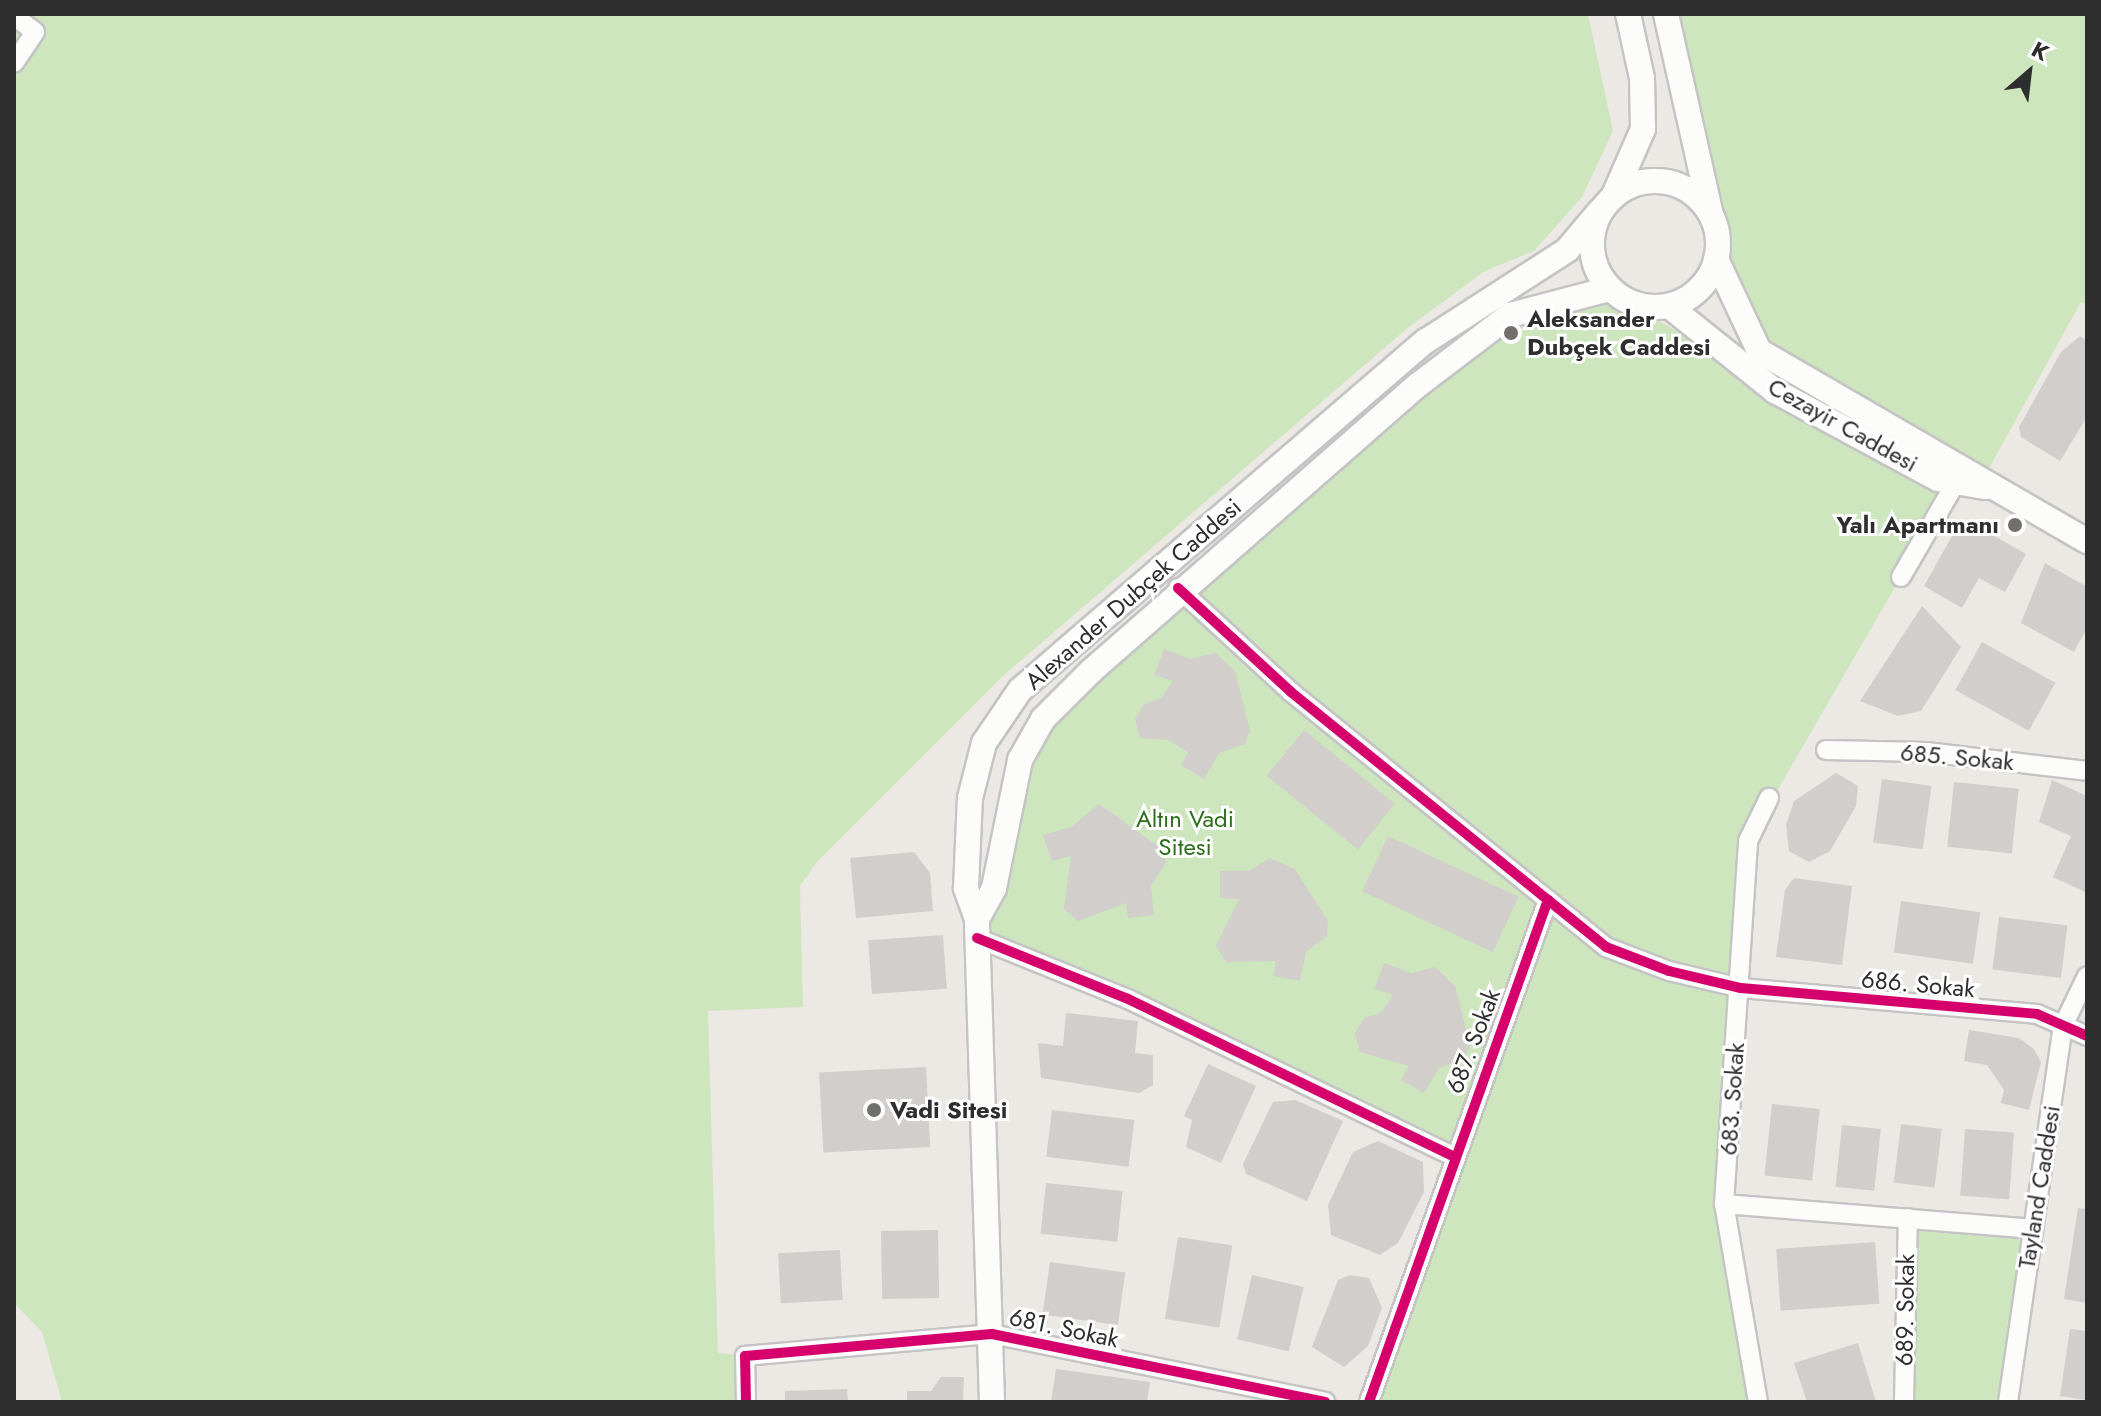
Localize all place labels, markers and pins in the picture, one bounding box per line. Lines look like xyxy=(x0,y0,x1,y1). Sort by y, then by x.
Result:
place label: Aleksander Dubçek Caddesi xyxy=(1527,305,1711,361)
marker: Aleksander Dubçek Caddesi xyxy=(1502,324,1520,342)
place label: Yalı Apartmanı xyxy=(1836,511,1999,539)
marker: Yalı Apartmanı xyxy=(2006,516,2024,534)
place label: Vadi Sitesi xyxy=(890,1096,1007,1124)
marker: Vadi Sitesi xyxy=(865,1101,883,1119)

